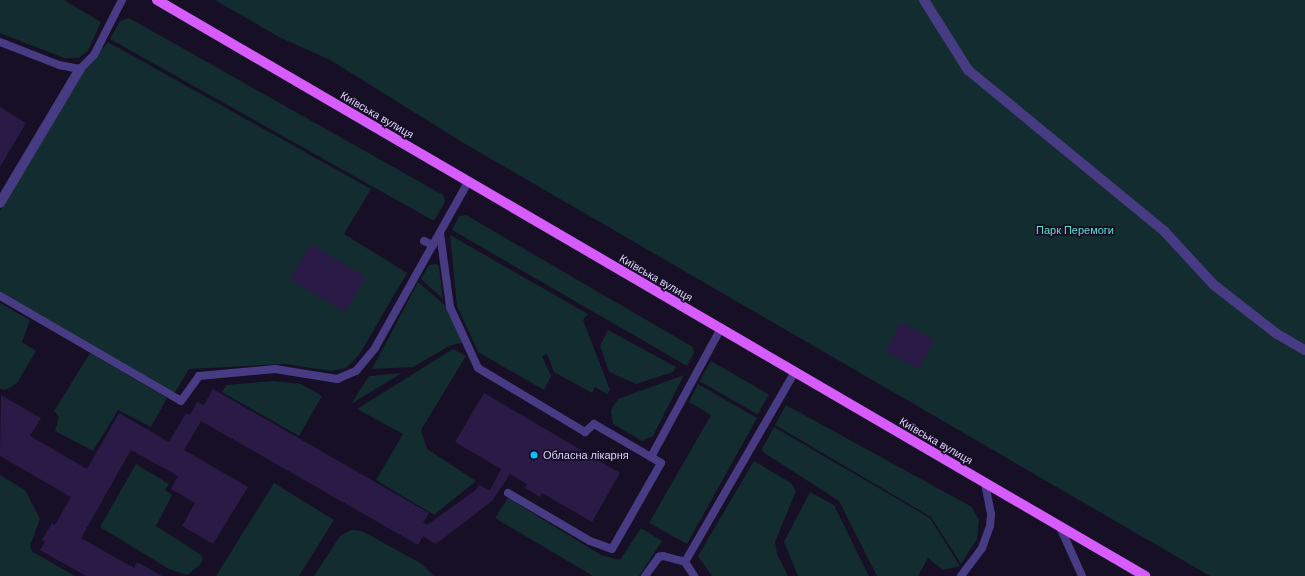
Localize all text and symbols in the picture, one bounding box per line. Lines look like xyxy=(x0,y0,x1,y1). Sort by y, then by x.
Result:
street label: Київська вулиця xyxy=(338,89,416,141)
park label: Парк Перемоги xyxy=(1036,223,1114,237)
street label: Київська вулиця xyxy=(617,252,695,304)
street label: Київська вулиця xyxy=(897,415,975,467)
place label: Обласна лікарня xyxy=(543,448,629,462)
marker: Обласна лікарня xyxy=(528,449,540,461)

